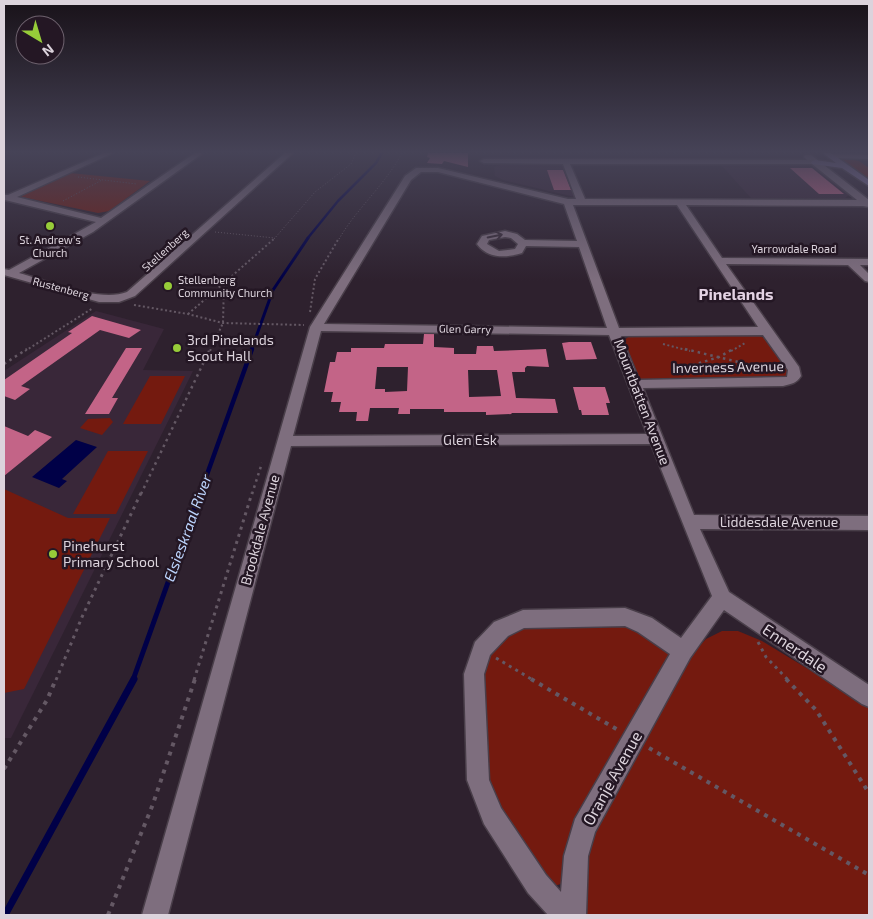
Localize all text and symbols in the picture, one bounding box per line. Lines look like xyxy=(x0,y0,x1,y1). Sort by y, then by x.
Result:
north arrow xyxy=(15,15,65,65)
text: N xyxy=(39,41,58,60)
marker: St. Andrew's Church xyxy=(44,220,56,232)
street label: Stellenberg xyxy=(139,225,190,274)
one-way arrow xyxy=(486,230,502,240)
place label: St. Andrew's Church xyxy=(19,233,81,259)
street label: Yarrowdale Road xyxy=(752,242,836,255)
place label: Stellenberg Community Church xyxy=(178,273,272,299)
street label: Rustenberg xyxy=(32,274,91,301)
marker: Stellenberg Community Church xyxy=(162,280,174,292)
district label: Pinelands xyxy=(699,284,773,303)
street label: Glen Garry xyxy=(439,322,492,335)
place label: 3rd Pinelands Scout Hall xyxy=(187,331,274,364)
street label: Mountbatten Avenue xyxy=(611,337,674,467)
marker: 3rd Pinelands Scout Hall xyxy=(171,342,183,354)
street label: Inverness Avenue xyxy=(672,357,784,376)
street label: Glen Esk xyxy=(443,431,497,448)
water label: Elsieskraal River xyxy=(159,471,215,584)
street label: Brookdale Avenue xyxy=(237,473,282,587)
street label: Liddesdale Avenue xyxy=(720,513,838,530)
place label: Pinehurst Primary School xyxy=(63,537,160,570)
marker: Pinehurst Primary School xyxy=(47,548,59,560)
street label: Ennerdale xyxy=(759,619,831,676)
street label: Oranje Avenue xyxy=(578,727,646,829)

